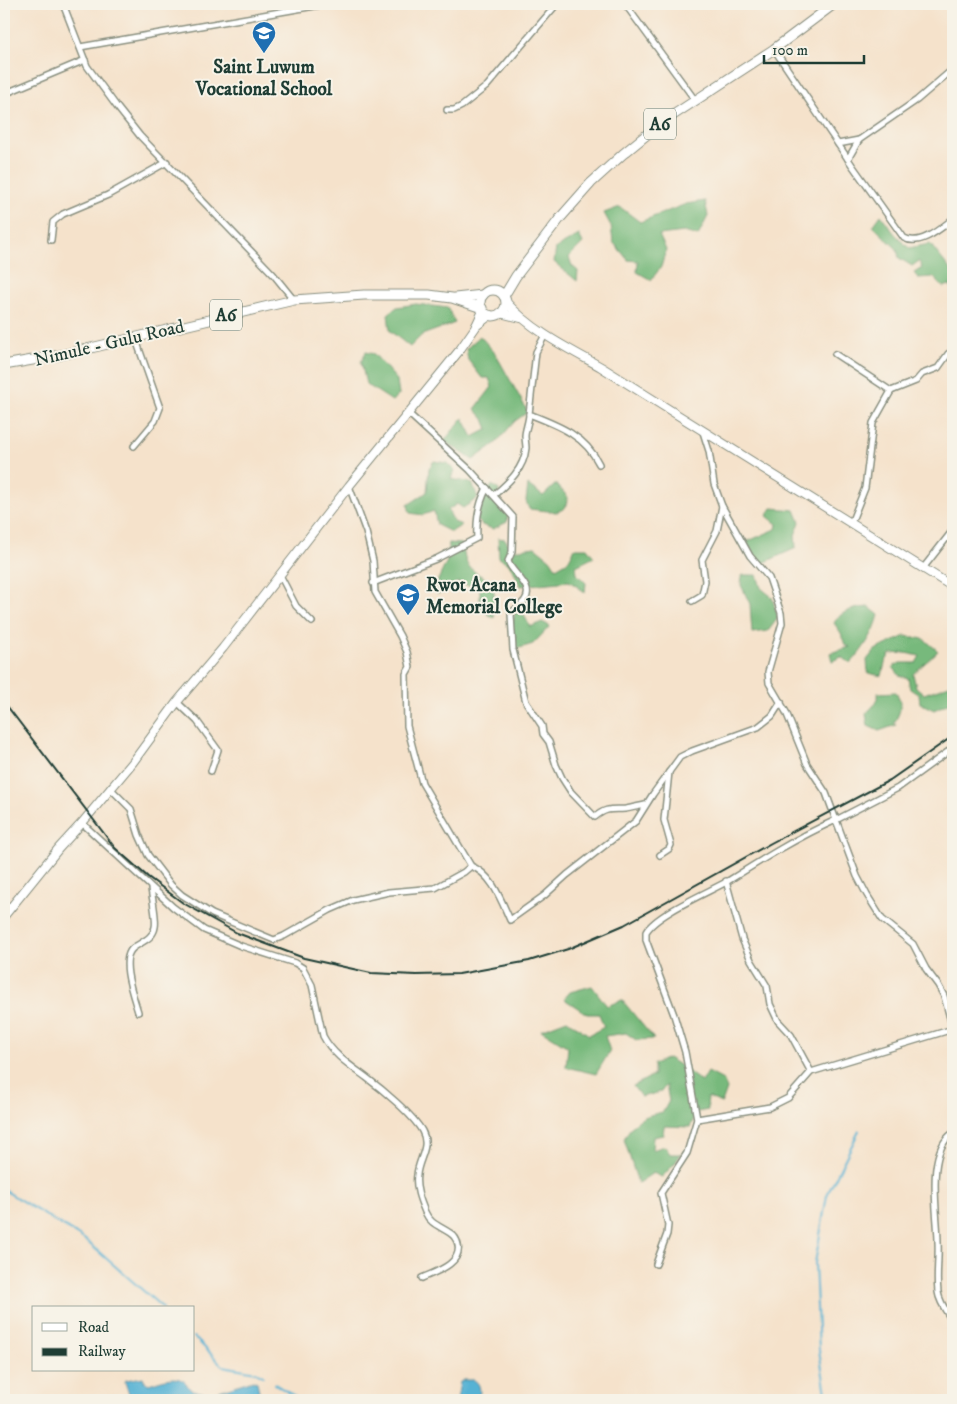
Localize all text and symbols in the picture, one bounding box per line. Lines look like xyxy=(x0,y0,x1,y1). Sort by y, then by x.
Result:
school or university icon: Saint Luwum Vocational School xyxy=(251,20,277,54)
scale bar xyxy=(764,32,864,64)
text: 100 m xyxy=(772,41,808,60)
place label: Saint Luwum Vocational School xyxy=(195,56,333,101)
road number: A6 xyxy=(644,108,676,140)
road number: A6 xyxy=(210,300,242,330)
street label: Nimule - Gulu Road xyxy=(32,315,187,372)
place label: Rwot Acana Memorial College xyxy=(426,574,562,619)
school or university icon: Rwot Acana Memorial College xyxy=(395,582,421,616)
legend xyxy=(32,1306,195,1372)
text: Road xyxy=(78,1318,110,1337)
text: Railway xyxy=(78,1342,126,1361)

